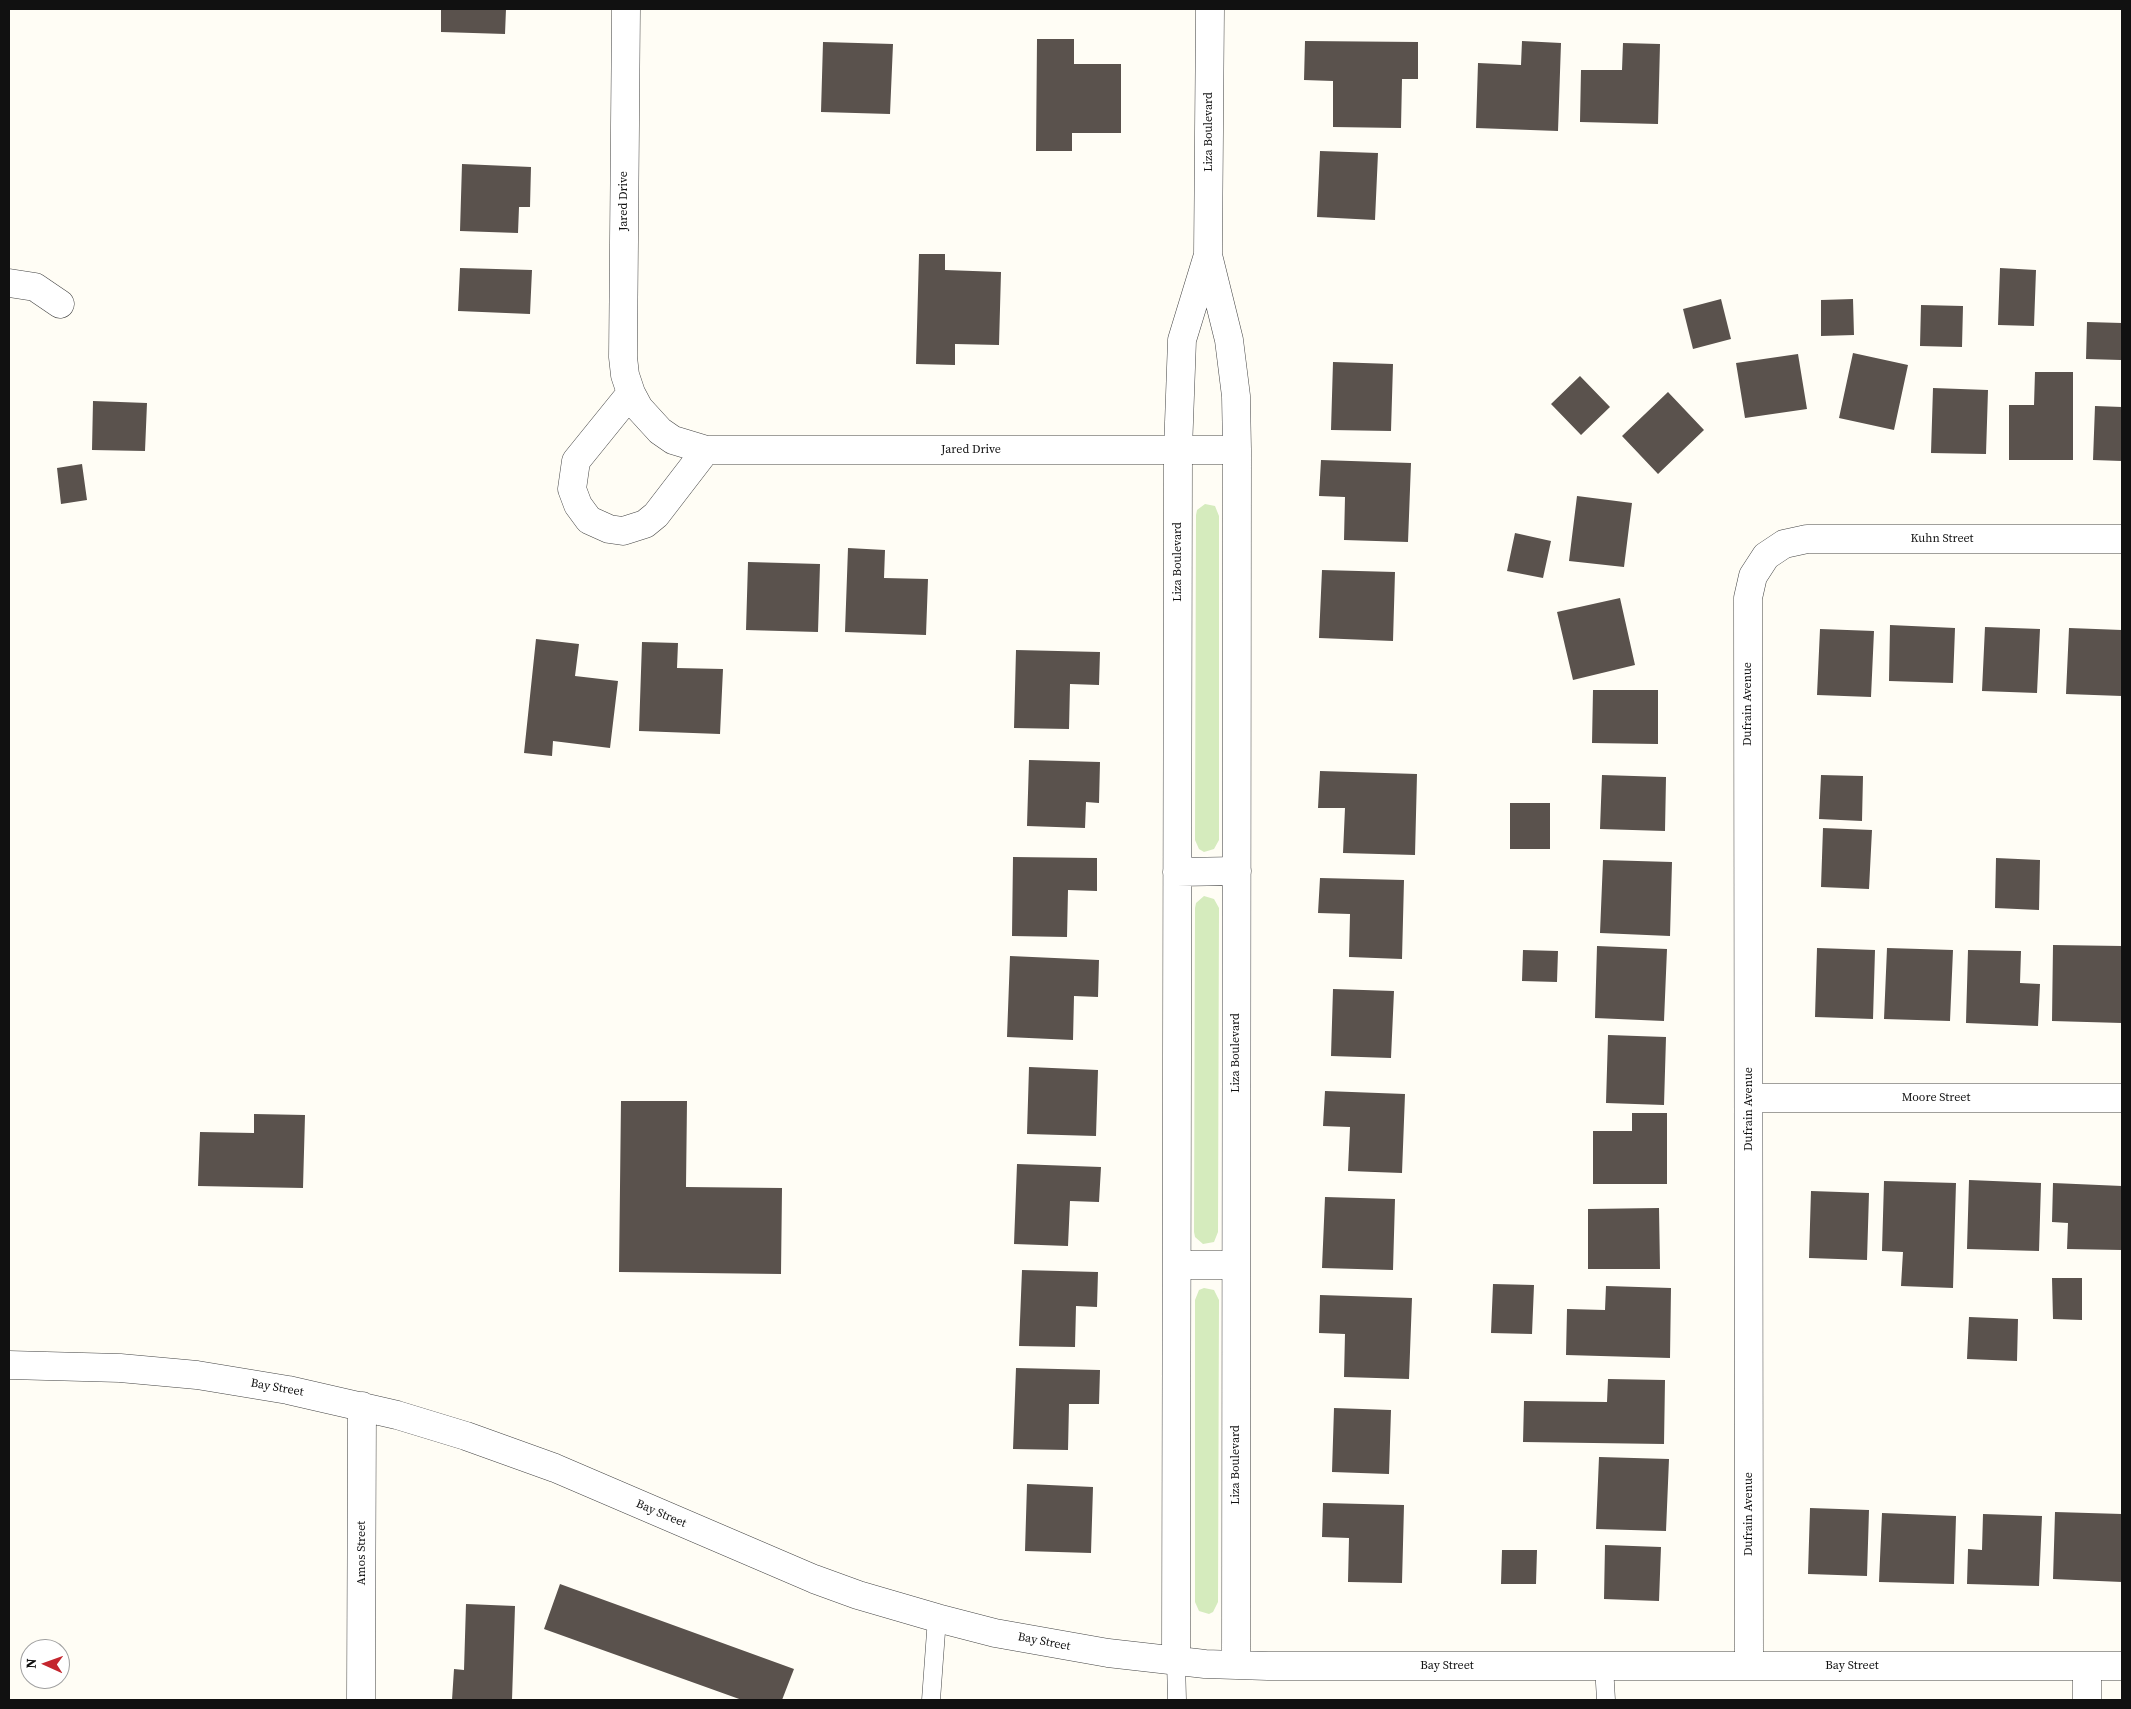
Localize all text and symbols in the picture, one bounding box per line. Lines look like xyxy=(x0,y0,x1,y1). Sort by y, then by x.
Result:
street label: Liza Boulevard xyxy=(1202,92,1216,172)
street label: Jared Drive xyxy=(617,171,631,231)
street label: Jared Drive xyxy=(941,443,1001,457)
street label: Liza Boulevard xyxy=(1171,522,1185,602)
street label: Kuhn Street xyxy=(1910,532,1974,546)
street label: Dufrain Avenue xyxy=(1741,662,1755,746)
street label: Liza Boulevard xyxy=(1229,1013,1243,1093)
street label: Dufrain Avenue xyxy=(1742,1067,1756,1151)
street label: Moore Street xyxy=(1902,1091,1970,1105)
street label: Bay Street xyxy=(249,1376,305,1400)
street label: Liza Boulevard xyxy=(1229,1425,1243,1505)
street label: Dufrain Avenue xyxy=(1742,1472,1756,1556)
street label: Bay Street xyxy=(634,1497,688,1531)
street label: Amos Street xyxy=(355,1521,369,1585)
street label: Bay Street xyxy=(1016,1630,1072,1654)
north arrow xyxy=(20,1639,70,1689)
text: N xyxy=(21,1658,41,1669)
street label: Bay Street xyxy=(1420,1659,1474,1673)
street label: Bay Street xyxy=(1825,1659,1879,1673)

